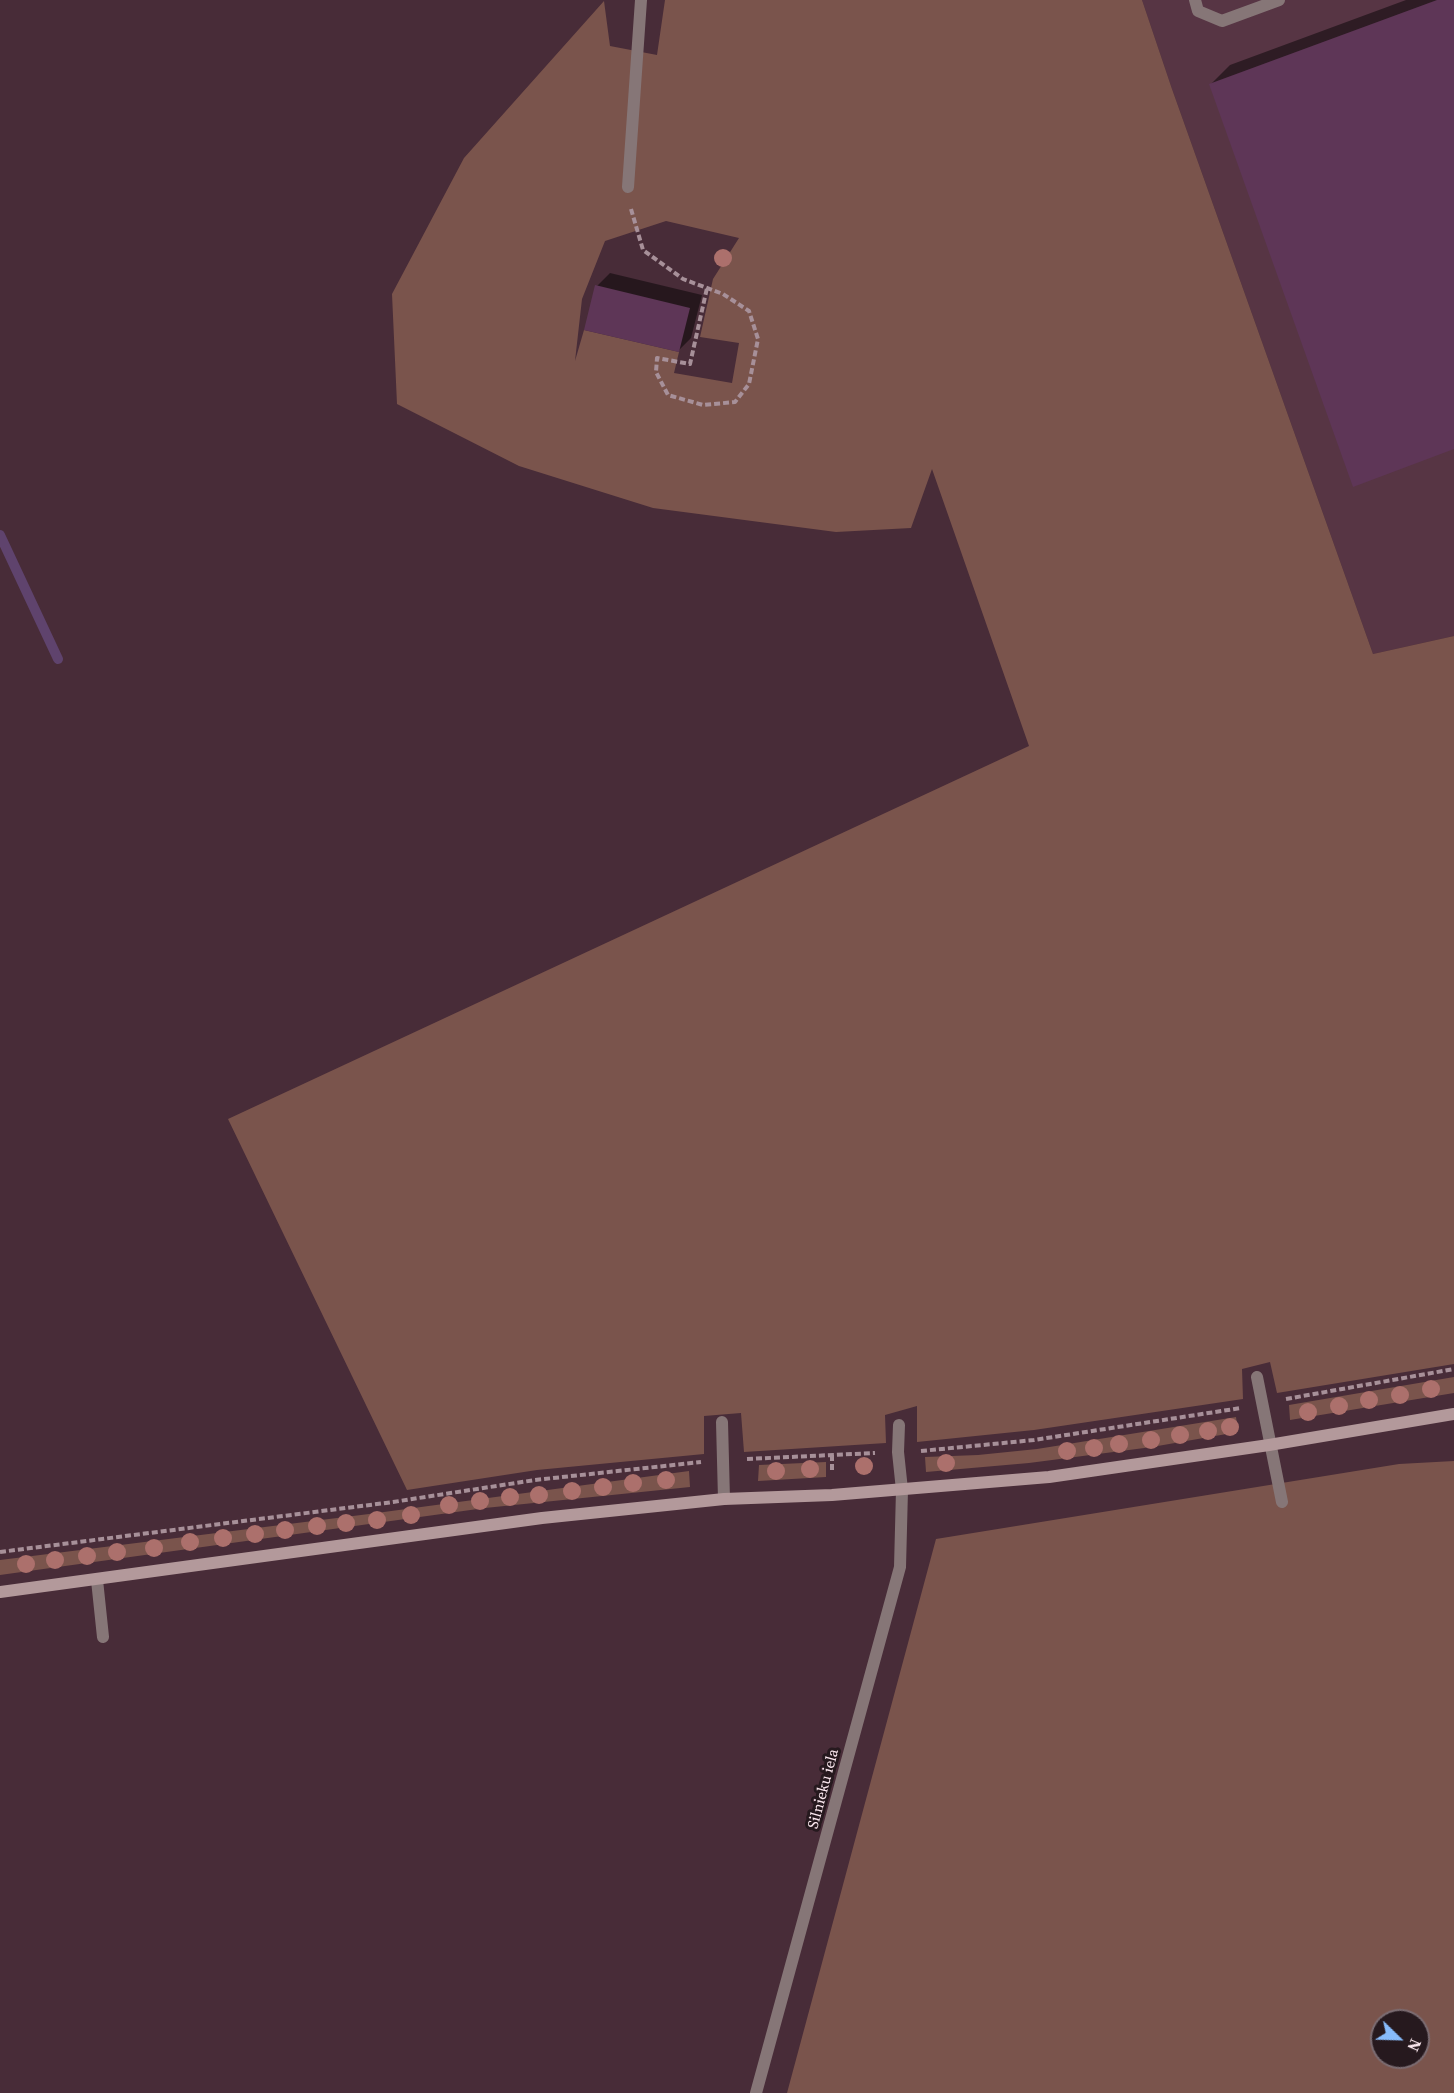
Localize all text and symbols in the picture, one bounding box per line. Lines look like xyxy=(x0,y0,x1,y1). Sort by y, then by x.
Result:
street label: Silnieku iela xyxy=(805,1747,843,1831)
north arrow xyxy=(1370,2009,1430,2069)
text: N xyxy=(1402,2036,1427,2055)

